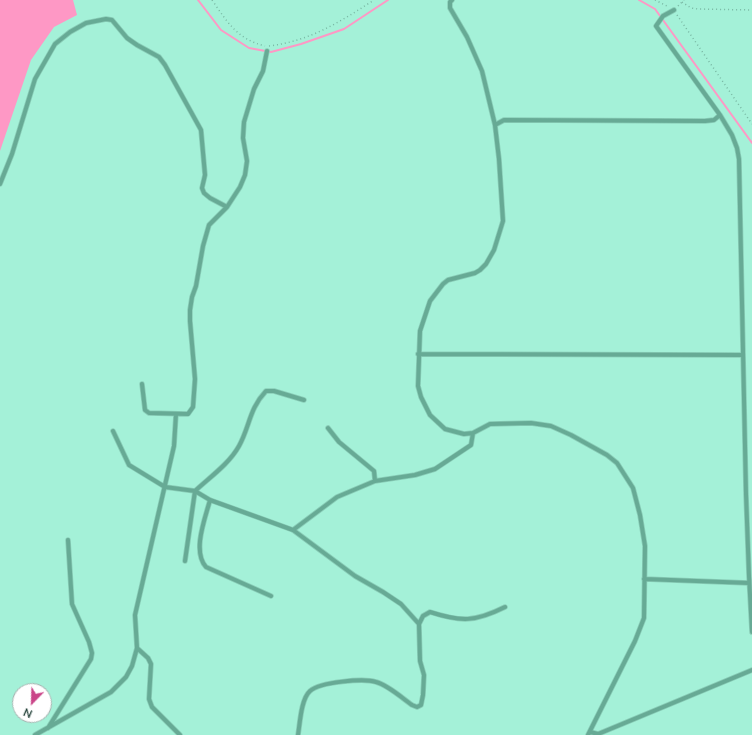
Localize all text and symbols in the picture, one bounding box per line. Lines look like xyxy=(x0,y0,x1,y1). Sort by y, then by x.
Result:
north arrow xyxy=(12,683,52,723)
text: N xyxy=(21,705,34,721)

